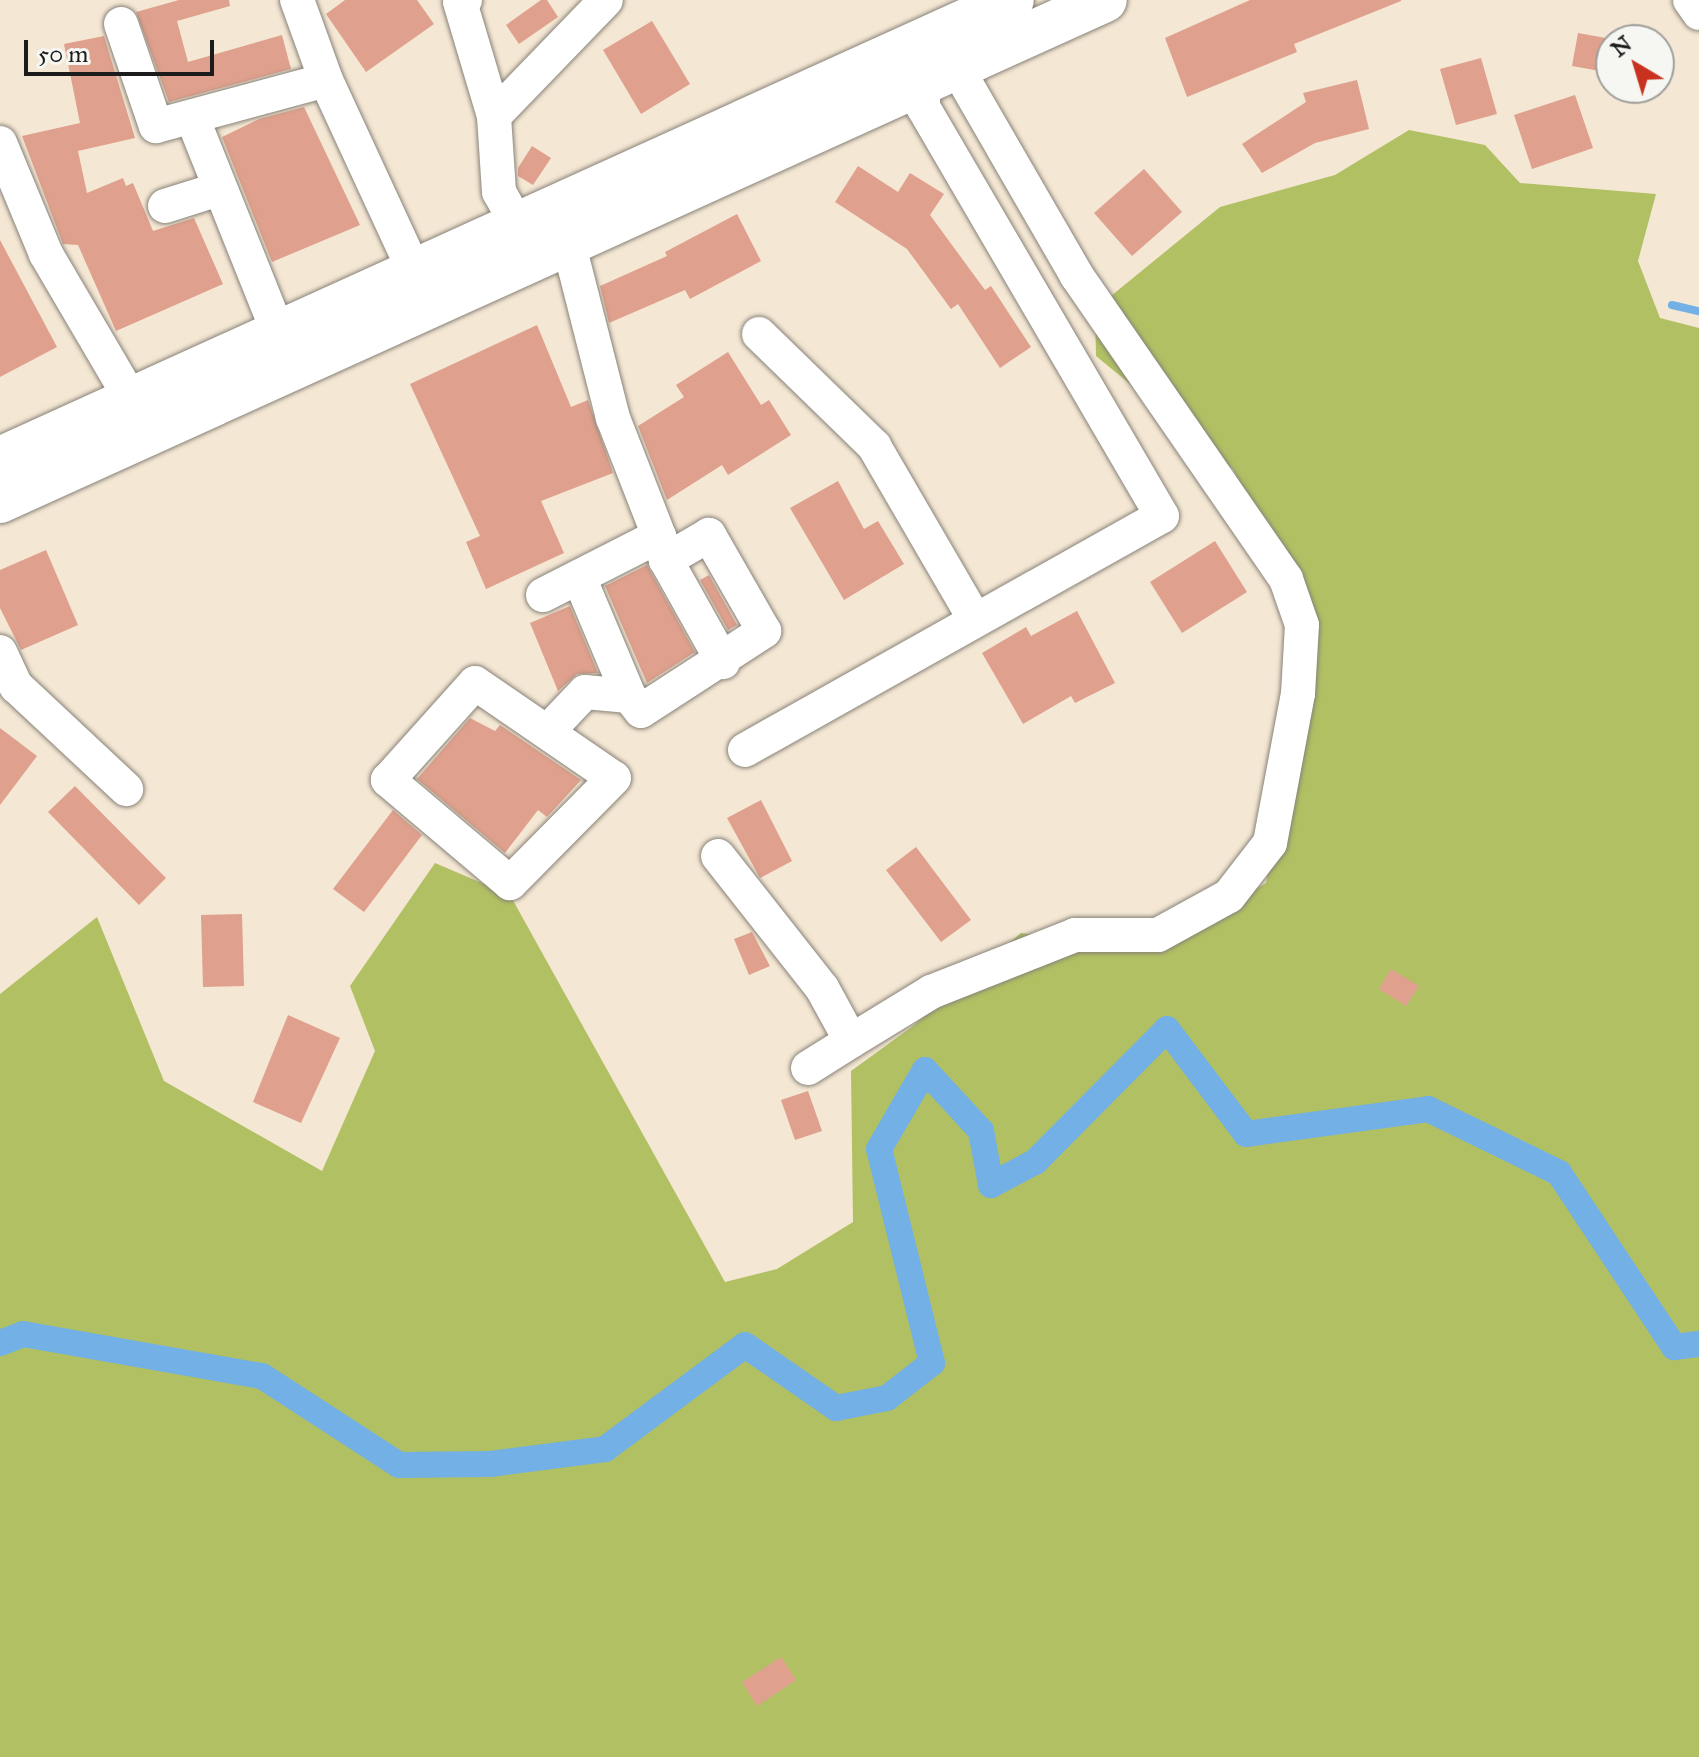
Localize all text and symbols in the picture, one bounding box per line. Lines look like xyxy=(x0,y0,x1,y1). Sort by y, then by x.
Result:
scale bar xyxy=(28,24,218,74)
north arrow xyxy=(1595,24,1675,104)
text: N xyxy=(1605,30,1637,63)
text: 50 m xyxy=(38,39,88,69)

